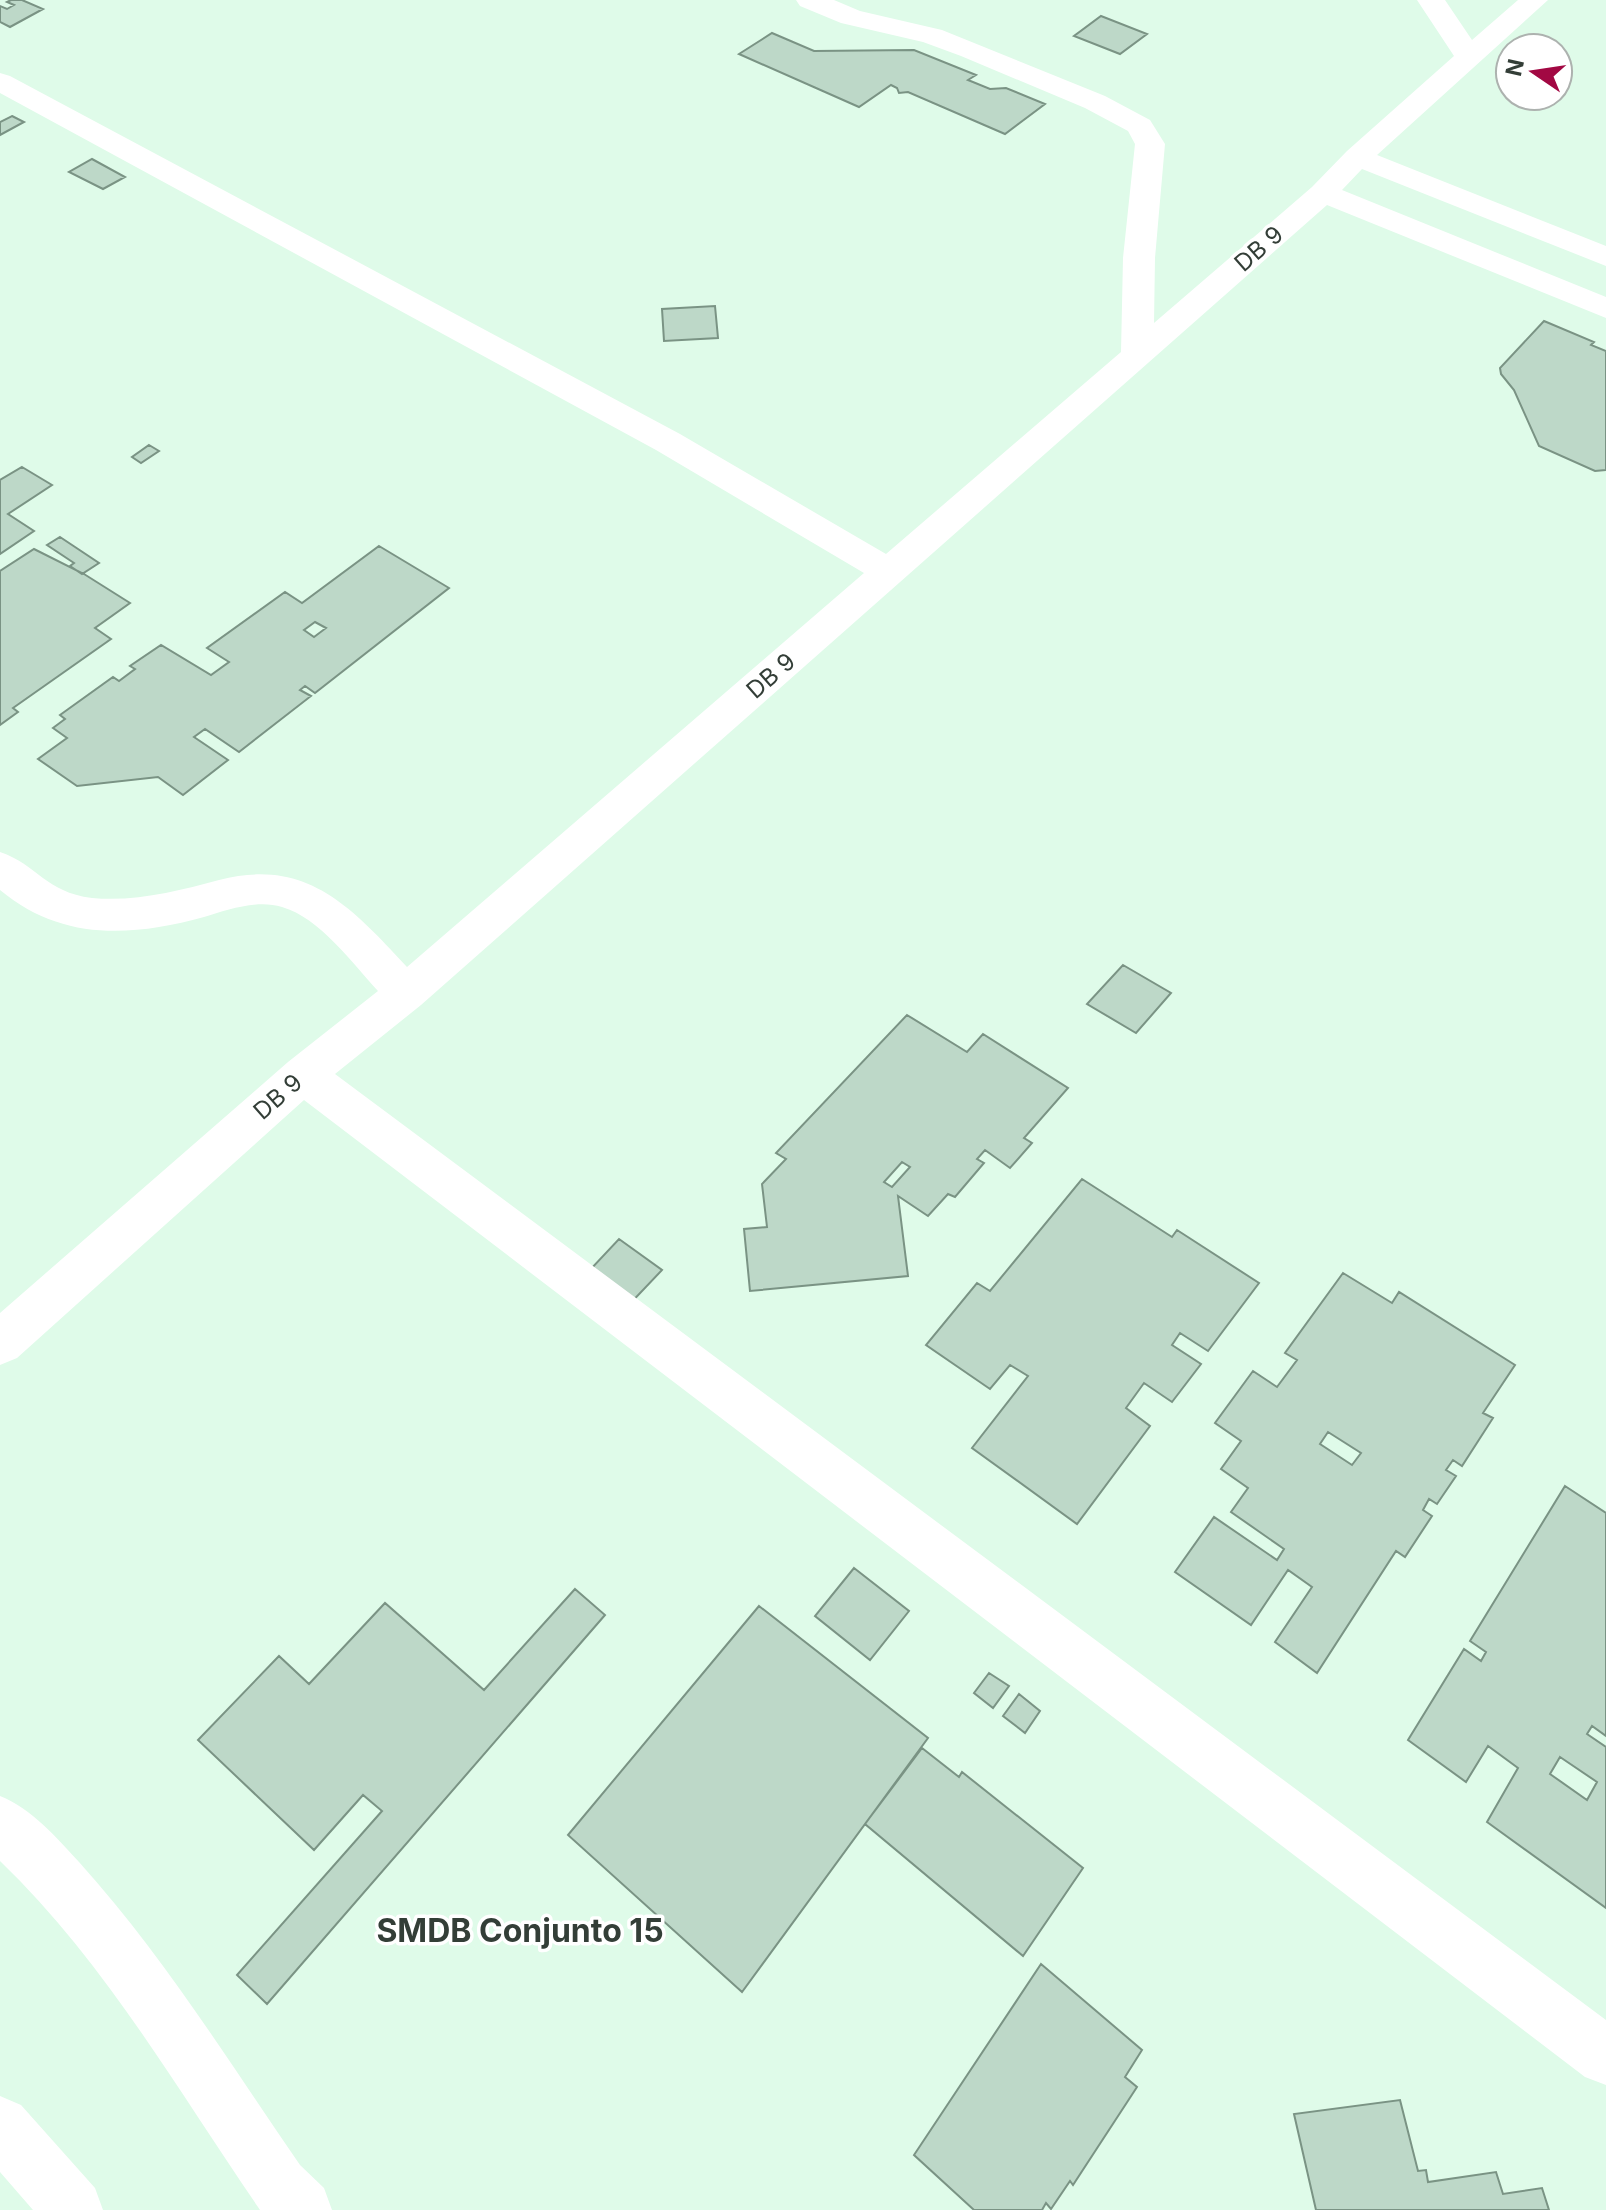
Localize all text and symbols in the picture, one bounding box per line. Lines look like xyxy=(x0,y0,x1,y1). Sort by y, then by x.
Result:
north arrow xyxy=(1494,32,1574,112)
text: N xyxy=(1500,56,1529,79)
street label: DB 9 xyxy=(1229,220,1289,277)
street label: DB 9 xyxy=(741,647,801,704)
street label: DB 9 xyxy=(248,1068,308,1125)
district label: SMDB Conjunto 15 xyxy=(376,1911,664,1950)

